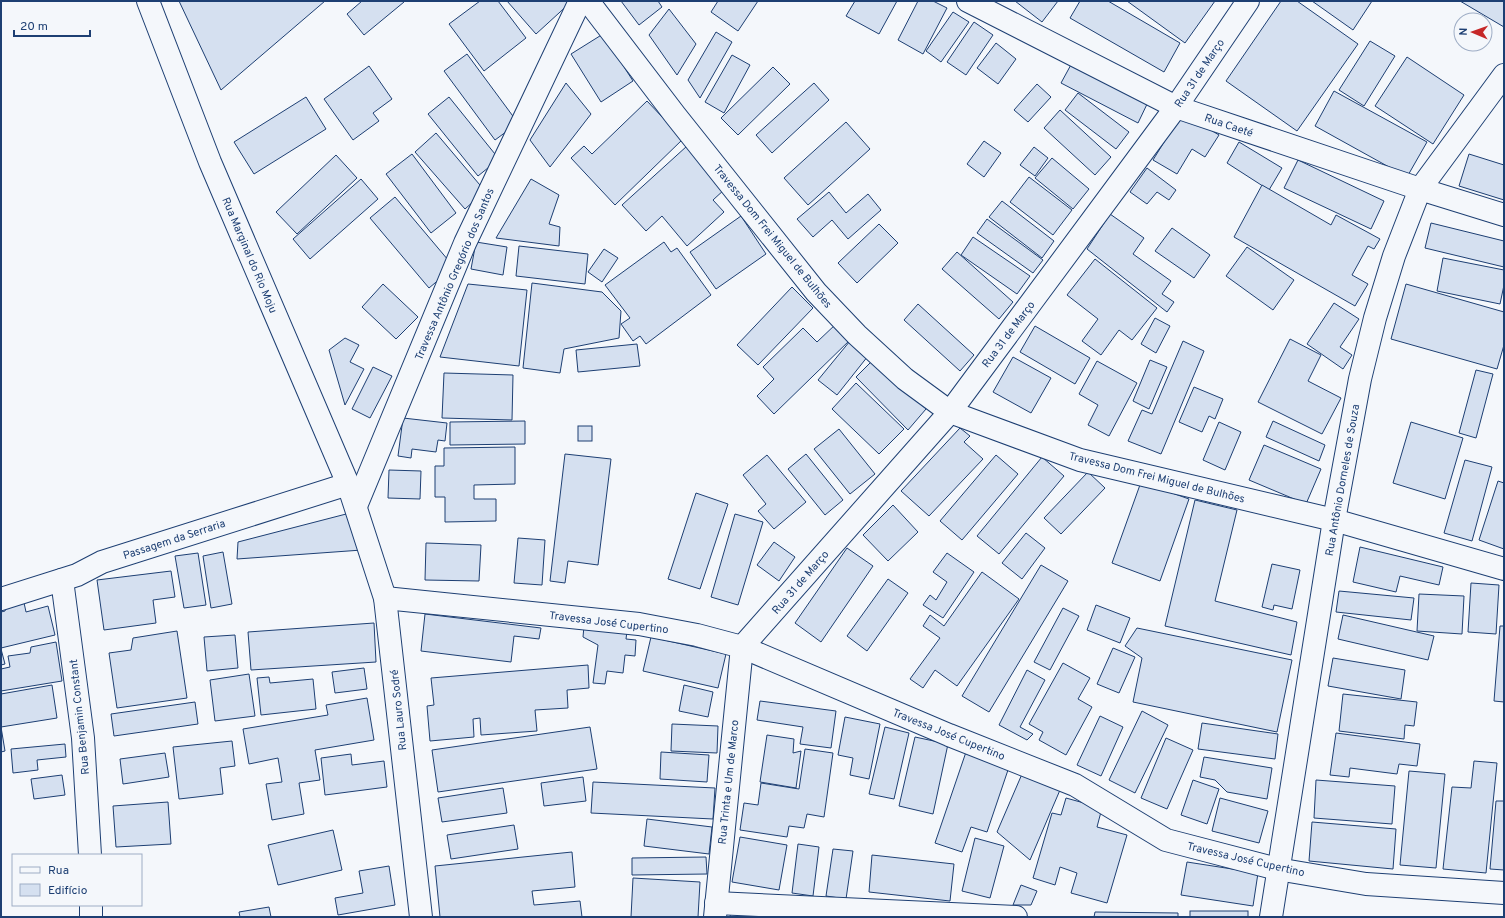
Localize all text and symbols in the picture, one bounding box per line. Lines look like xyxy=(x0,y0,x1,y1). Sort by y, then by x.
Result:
scale bar xyxy=(14,12,90,38)
north arrow xyxy=(1453,12,1493,52)
text: 20 m xyxy=(20,19,48,35)
text: N xyxy=(1457,27,1471,36)
street label: Rua 31 de Março xyxy=(1172,37,1228,111)
street label: Rua Caeté xyxy=(1202,111,1255,141)
street label: Travessa Dom Frei Miguel de Bulhões xyxy=(710,162,835,311)
street label: Travessa Antônio Gregório dos Santos xyxy=(412,186,498,363)
street label: Rua Marginal do Rio Moju xyxy=(218,195,280,315)
street label: Rua 31 de Março xyxy=(979,298,1038,371)
street label: Rua Antônio Dorneles de Souza xyxy=(1323,403,1363,557)
street label: Travessa Dom Frei Miguel de Bulhões xyxy=(1067,449,1246,507)
street label: Passagem da Serraria xyxy=(121,517,227,563)
street label: Rua 31 de Março xyxy=(769,548,832,617)
street label: Travessa José Cupertino xyxy=(548,609,669,637)
street label: Rua Benjamin Constant xyxy=(67,659,93,775)
street label: Rua Lauro Sodré xyxy=(388,669,410,751)
street label: Travessa José Cupertino xyxy=(890,706,1007,764)
street label: Rua Trinta e Um de Marco xyxy=(715,719,742,845)
street label: Travessa José Cupertino xyxy=(1186,840,1306,880)
legend xyxy=(12,854,142,906)
text: Rua xyxy=(48,863,69,879)
text: Edifício xyxy=(48,883,88,899)

